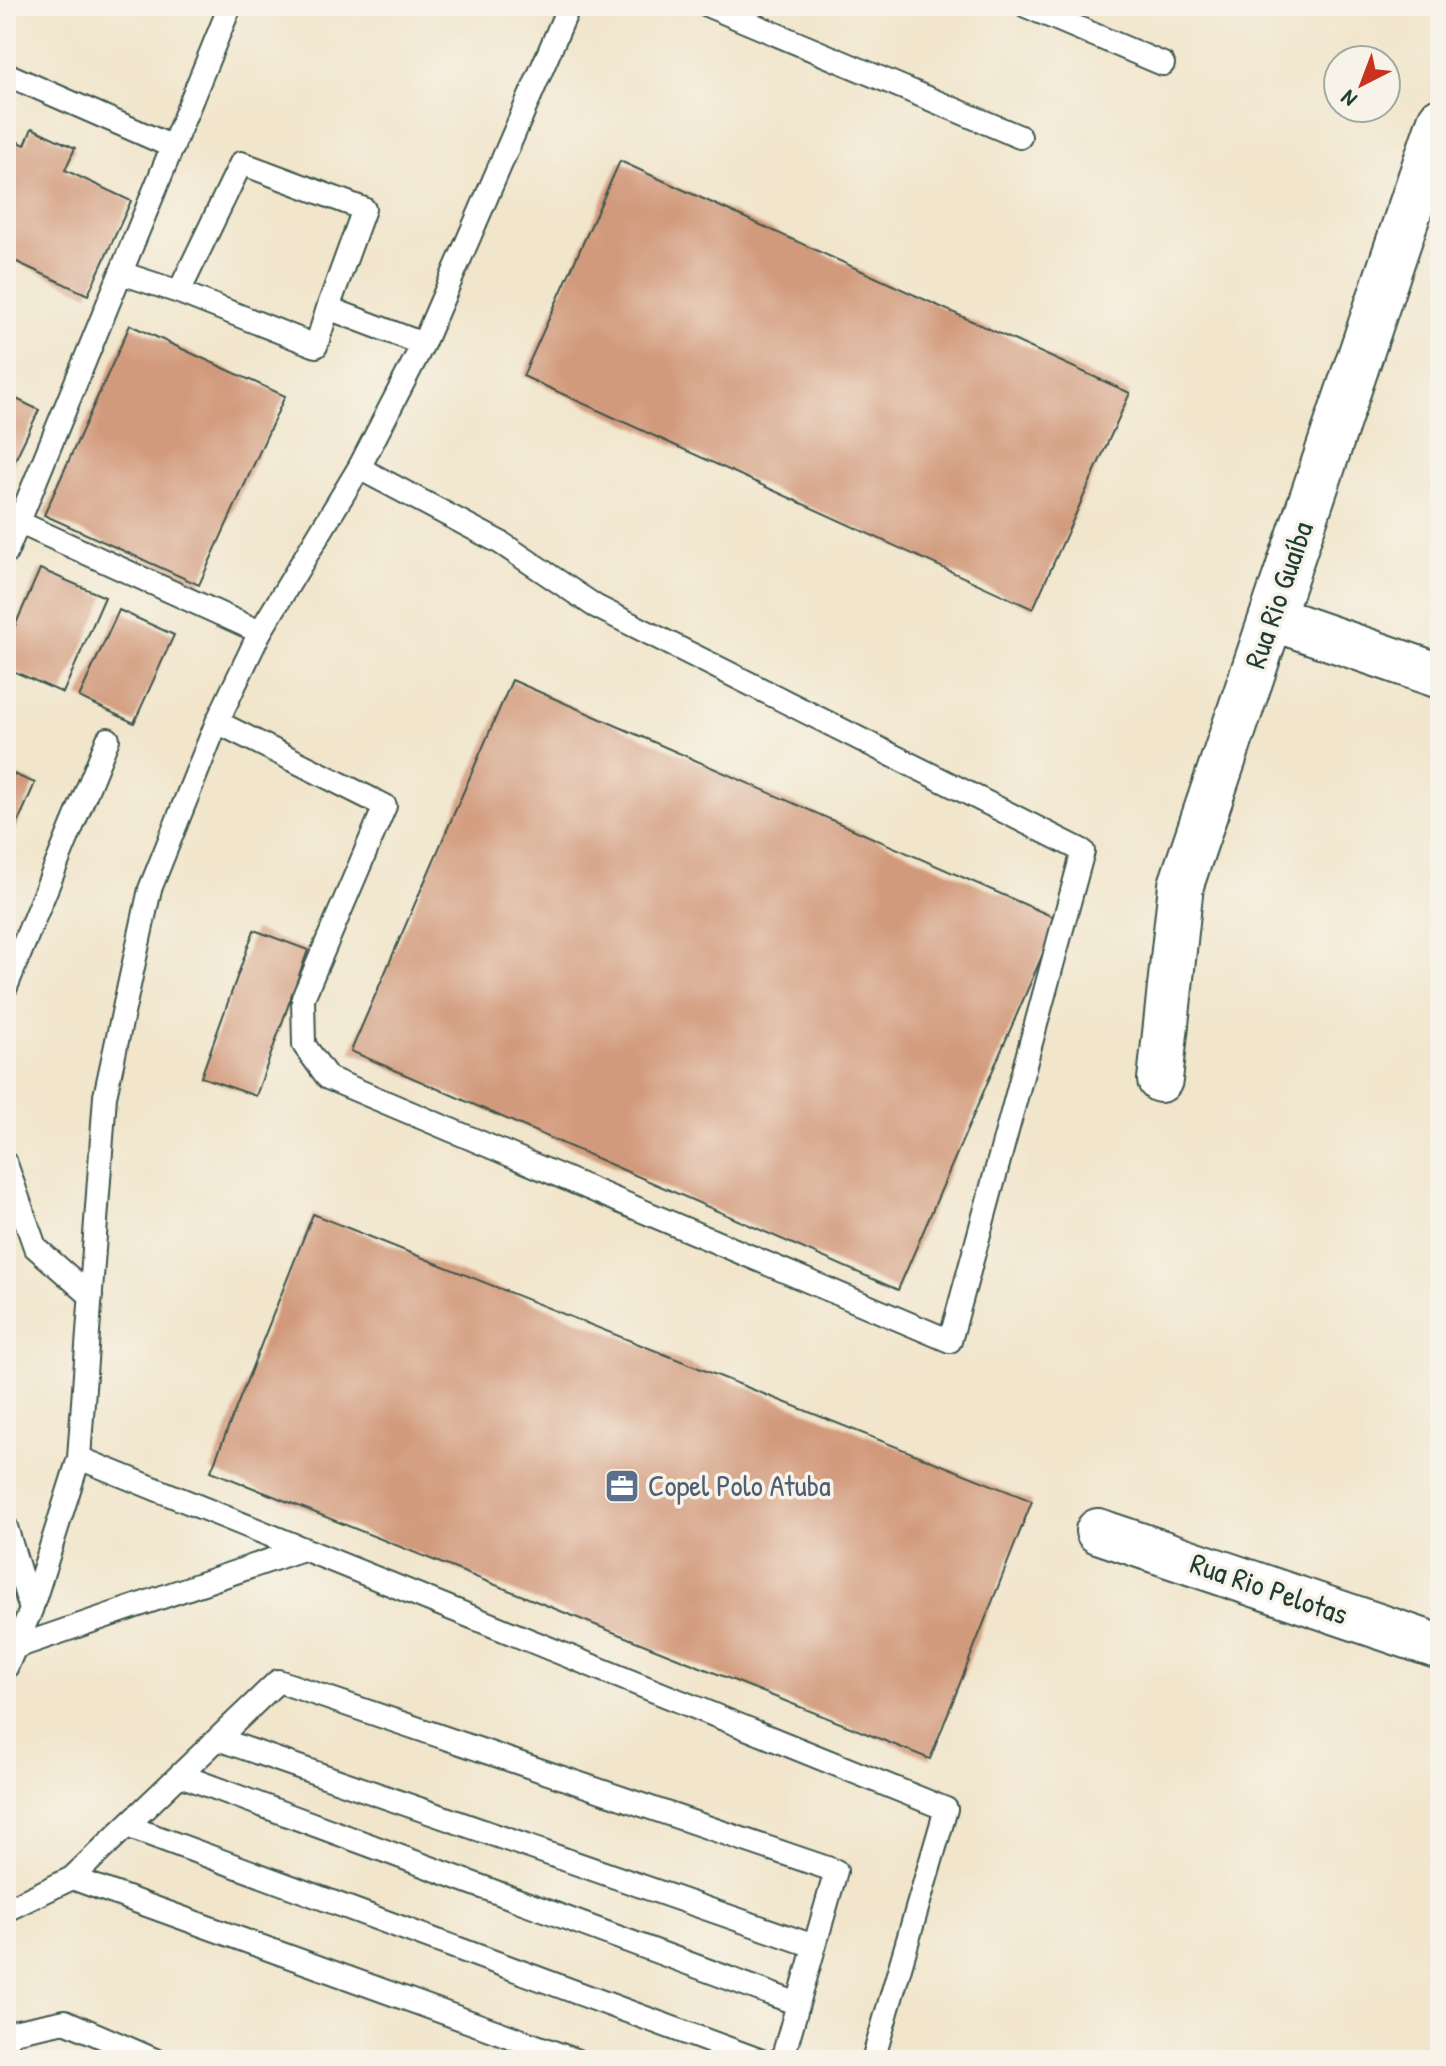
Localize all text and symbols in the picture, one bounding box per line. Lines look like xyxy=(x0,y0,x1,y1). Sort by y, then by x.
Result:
north arrow xyxy=(1322,44,1402,124)
text: N xyxy=(1334,84,1363,114)
street label: Rua Rio Guaíba xyxy=(1234,516,1322,673)
place label: Copel Polo Atuba xyxy=(648,1465,831,1505)
office icon: Copel Polo Atuba xyxy=(603,1467,641,1505)
street label: Rua Rio Pelotas xyxy=(1185,1542,1353,1634)

